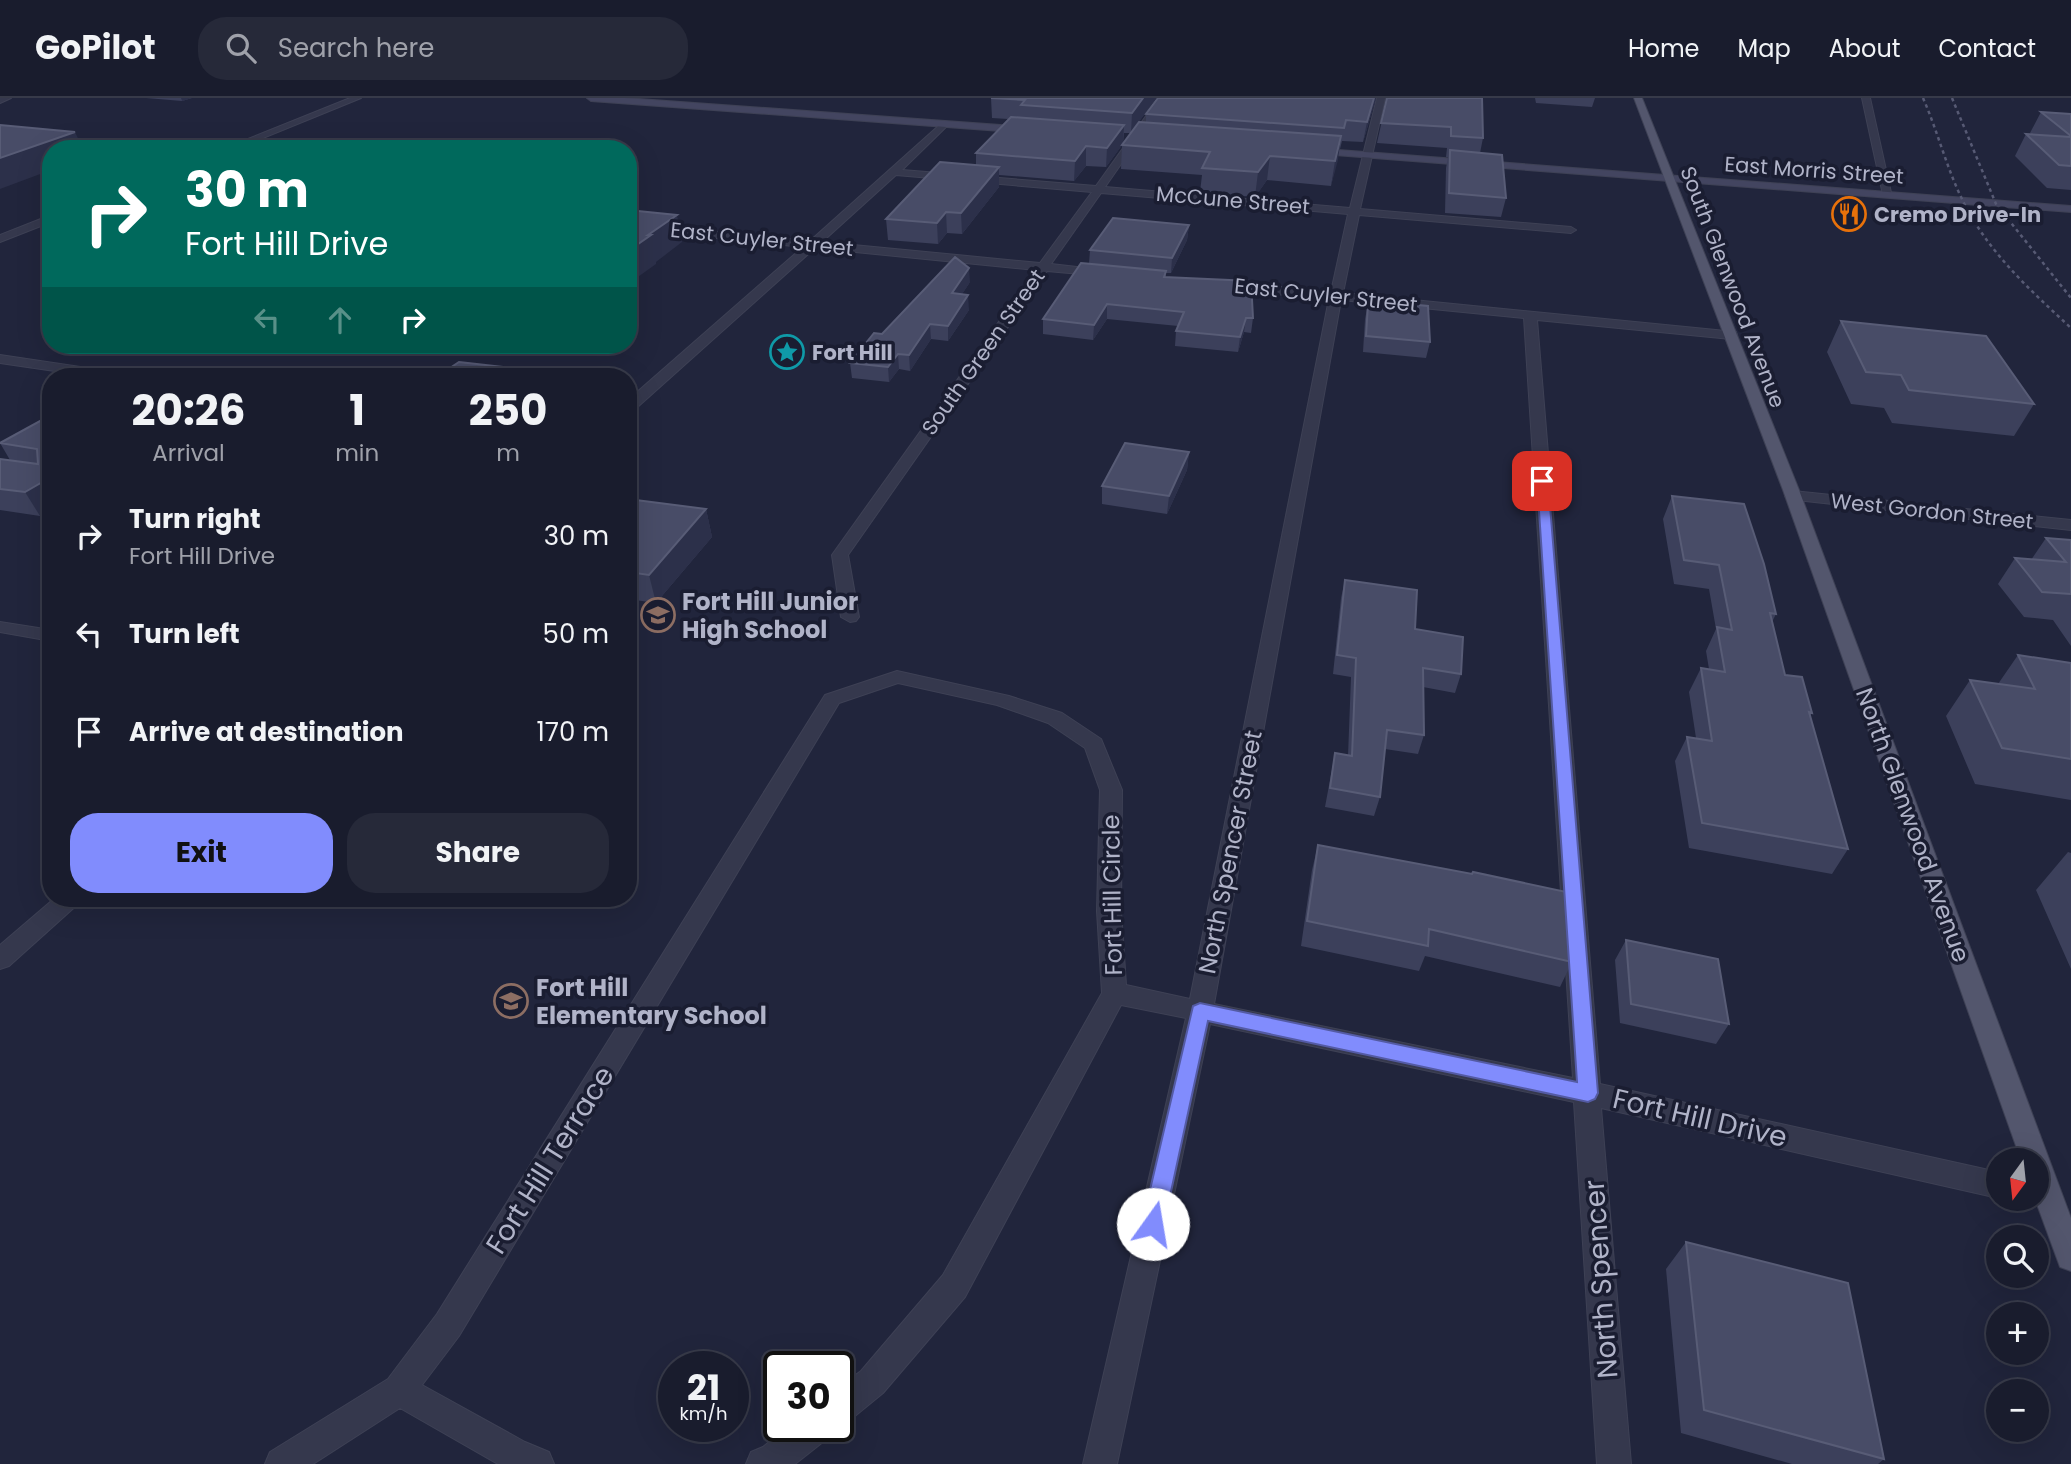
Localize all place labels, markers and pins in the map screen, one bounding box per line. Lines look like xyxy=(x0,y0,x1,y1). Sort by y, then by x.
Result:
restaurant icon: Cremo Drive-In xyxy=(1830,195,1868,233)
place label: Cremo Drive-In xyxy=(1874,200,2041,229)
place icon: Fort Hill xyxy=(768,333,806,371)
place label: Fort Hill xyxy=(812,338,893,367)
pin xyxy=(1512,451,1572,511)
place label: Fort Hill Junior High School xyxy=(682,585,858,646)
school or university icon: Fort Hill Junior High School xyxy=(639,596,677,634)
place label: Fort Hill Elementary School xyxy=(536,971,767,1032)
school or university icon: Fort Hill Elementary School xyxy=(492,982,530,1020)

